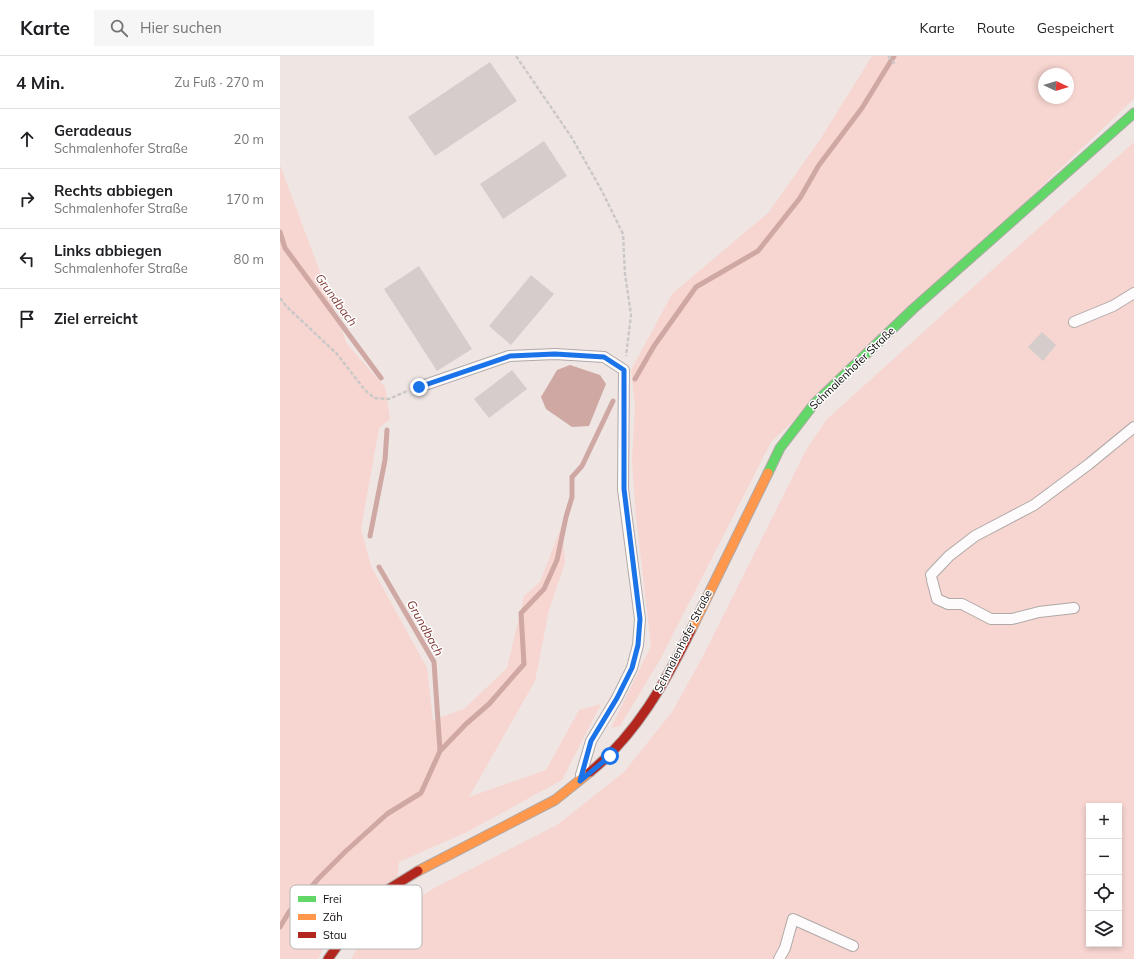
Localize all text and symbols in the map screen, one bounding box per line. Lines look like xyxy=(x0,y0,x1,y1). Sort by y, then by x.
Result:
search box xyxy=(94,10,374,46)
text: Karte xyxy=(20,16,70,40)
icon: search xyxy=(108,17,130,39)
text: Hier suchen xyxy=(140,18,222,37)
text: Karte xyxy=(920,19,955,37)
text: Route xyxy=(977,19,1015,37)
text: Gespeichert xyxy=(1037,19,1114,37)
north arrow xyxy=(1038,68,1074,104)
text: 4 Min. xyxy=(16,72,65,93)
text: Zu Fuß · 270 m xyxy=(175,74,264,90)
text: Geradeaus xyxy=(54,121,132,140)
icon: ahead xyxy=(16,128,38,150)
text: 20 m xyxy=(234,131,264,147)
text: Schmalenhofer Straße xyxy=(54,140,188,156)
text: Rechts abbiegen xyxy=(54,181,173,200)
icon: right xyxy=(16,188,38,210)
text: 170 m xyxy=(226,191,264,207)
text: Schmalenhofer Straße xyxy=(54,200,188,216)
text: Links abbiegen xyxy=(54,241,162,260)
icon: left xyxy=(16,248,38,270)
text: 80 m xyxy=(234,251,264,267)
text: Schmalenhofer Straße xyxy=(54,260,188,276)
water label: Grundbach xyxy=(312,270,361,329)
icon: arrive xyxy=(16,308,38,330)
text: Ziel erreicht xyxy=(54,309,138,328)
street label: Schmalenhofer Straße xyxy=(806,324,898,412)
route end xyxy=(410,378,428,396)
street label: Schmalenhofer Straße xyxy=(651,587,715,695)
water label: Grundbach xyxy=(404,597,447,658)
route start xyxy=(601,747,619,765)
map controls xyxy=(1086,803,1122,947)
button: + xyxy=(1086,803,1122,839)
button: − xyxy=(1086,839,1122,875)
button: locate xyxy=(1086,875,1122,911)
legend xyxy=(290,885,422,949)
text: Frei xyxy=(323,892,342,906)
text: Zäh xyxy=(323,910,343,924)
button: layers xyxy=(1086,911,1122,947)
text: Stau xyxy=(323,928,347,942)

